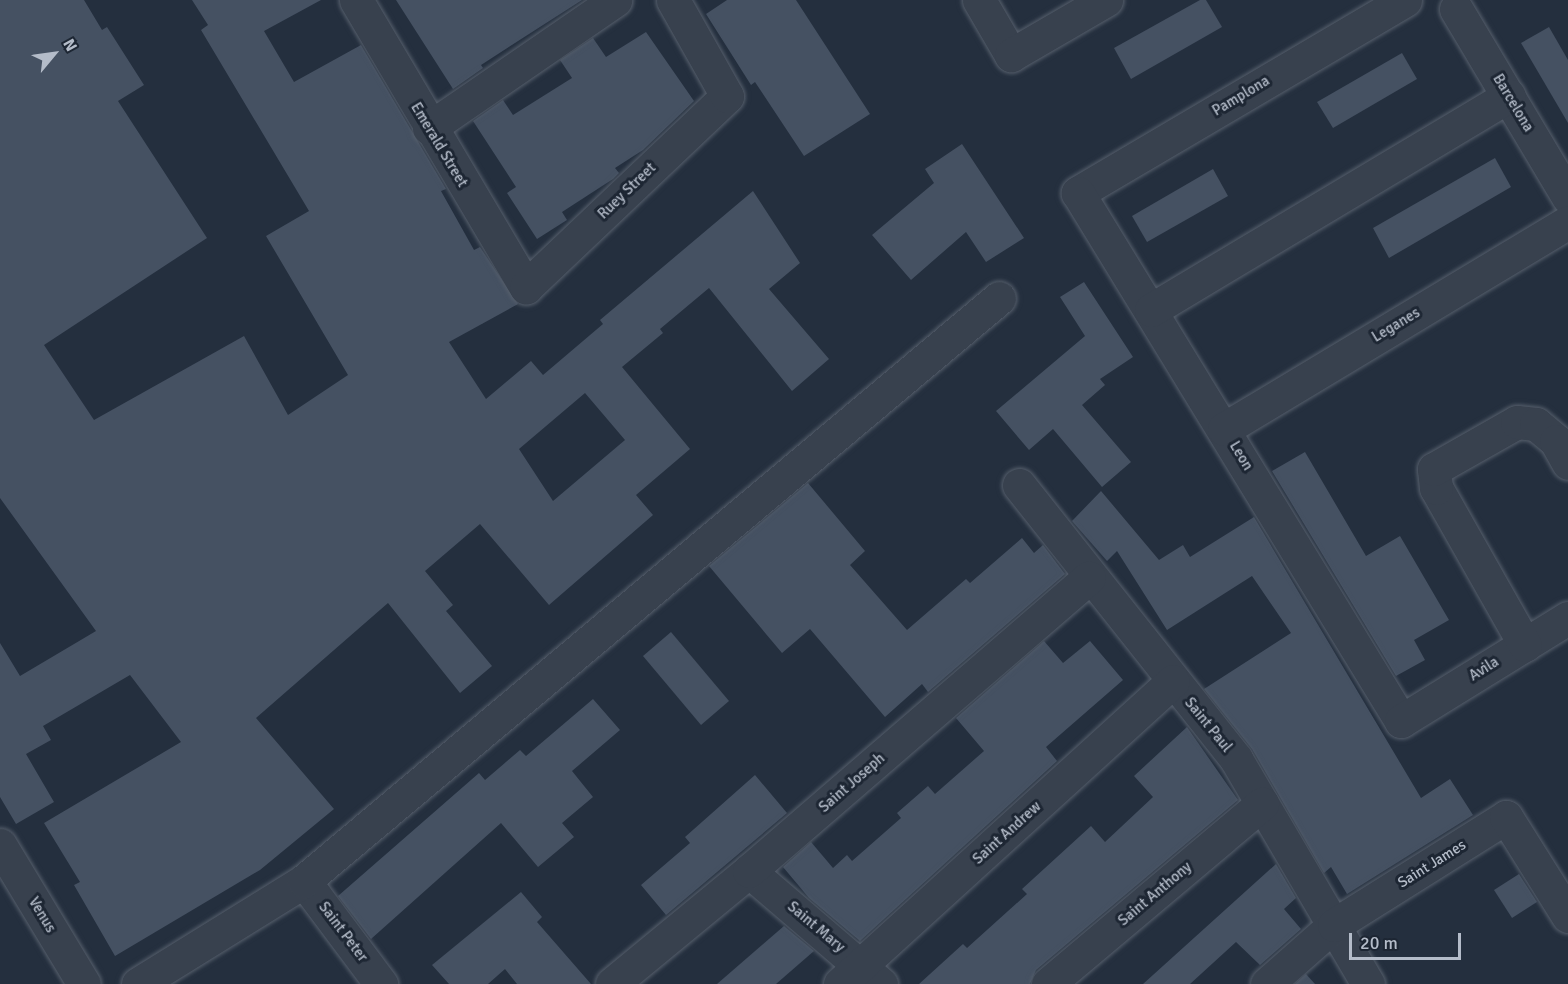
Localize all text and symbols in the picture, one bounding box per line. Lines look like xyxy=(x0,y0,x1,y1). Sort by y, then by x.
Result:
north arrow xyxy=(24,24,84,84)
text: N xyxy=(58,36,81,55)
street label: Barcelona xyxy=(1489,71,1537,135)
street label: Pamplona xyxy=(1209,72,1273,120)
street label: Emerald Street xyxy=(407,99,471,191)
street label: Ruey Street xyxy=(594,159,660,223)
street label: Leganes xyxy=(1369,304,1423,346)
street label: Leon xyxy=(1225,438,1257,474)
street label: Avila xyxy=(1466,653,1502,685)
street label: Saint Paul xyxy=(1181,694,1235,756)
street label: Saint Joseph xyxy=(815,749,889,817)
street label: Saint Andrew xyxy=(969,798,1045,868)
street label: Saint James xyxy=(1395,836,1469,892)
street label: Saint Anthony xyxy=(1115,858,1195,930)
street label: Venus xyxy=(24,894,60,936)
street label: Saint Peter xyxy=(315,898,371,966)
street label: Saint Mary xyxy=(784,898,848,956)
scale bar xyxy=(1352,921,1464,959)
text: 20 m xyxy=(1360,932,1398,954)

